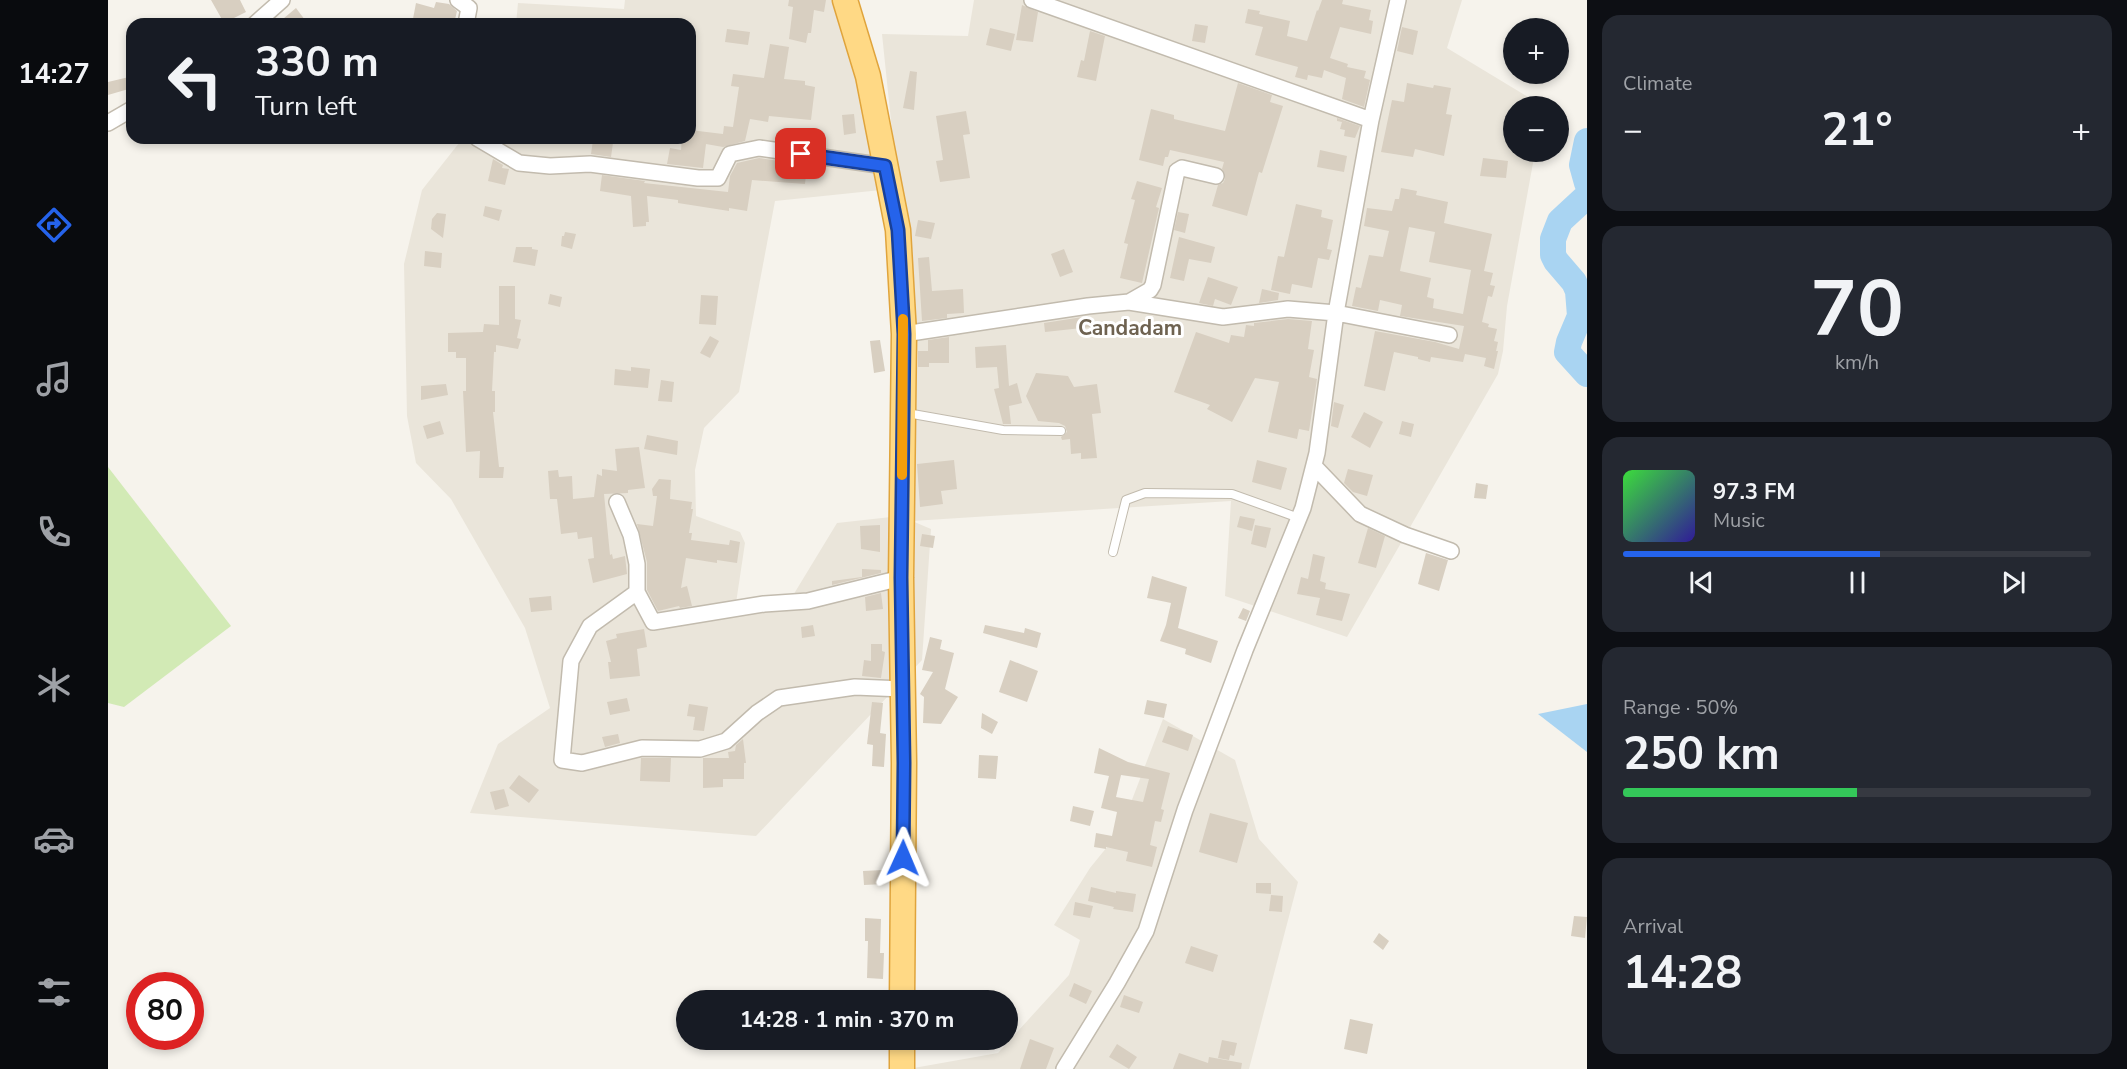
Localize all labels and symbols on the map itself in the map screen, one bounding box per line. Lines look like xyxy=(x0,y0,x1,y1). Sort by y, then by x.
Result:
pin xyxy=(775,128,826,179)
district label: Candadam xyxy=(1078,314,1182,342)
position arrow xyxy=(871,826,935,890)
speed limit sign: 80 xyxy=(126,972,204,1050)

